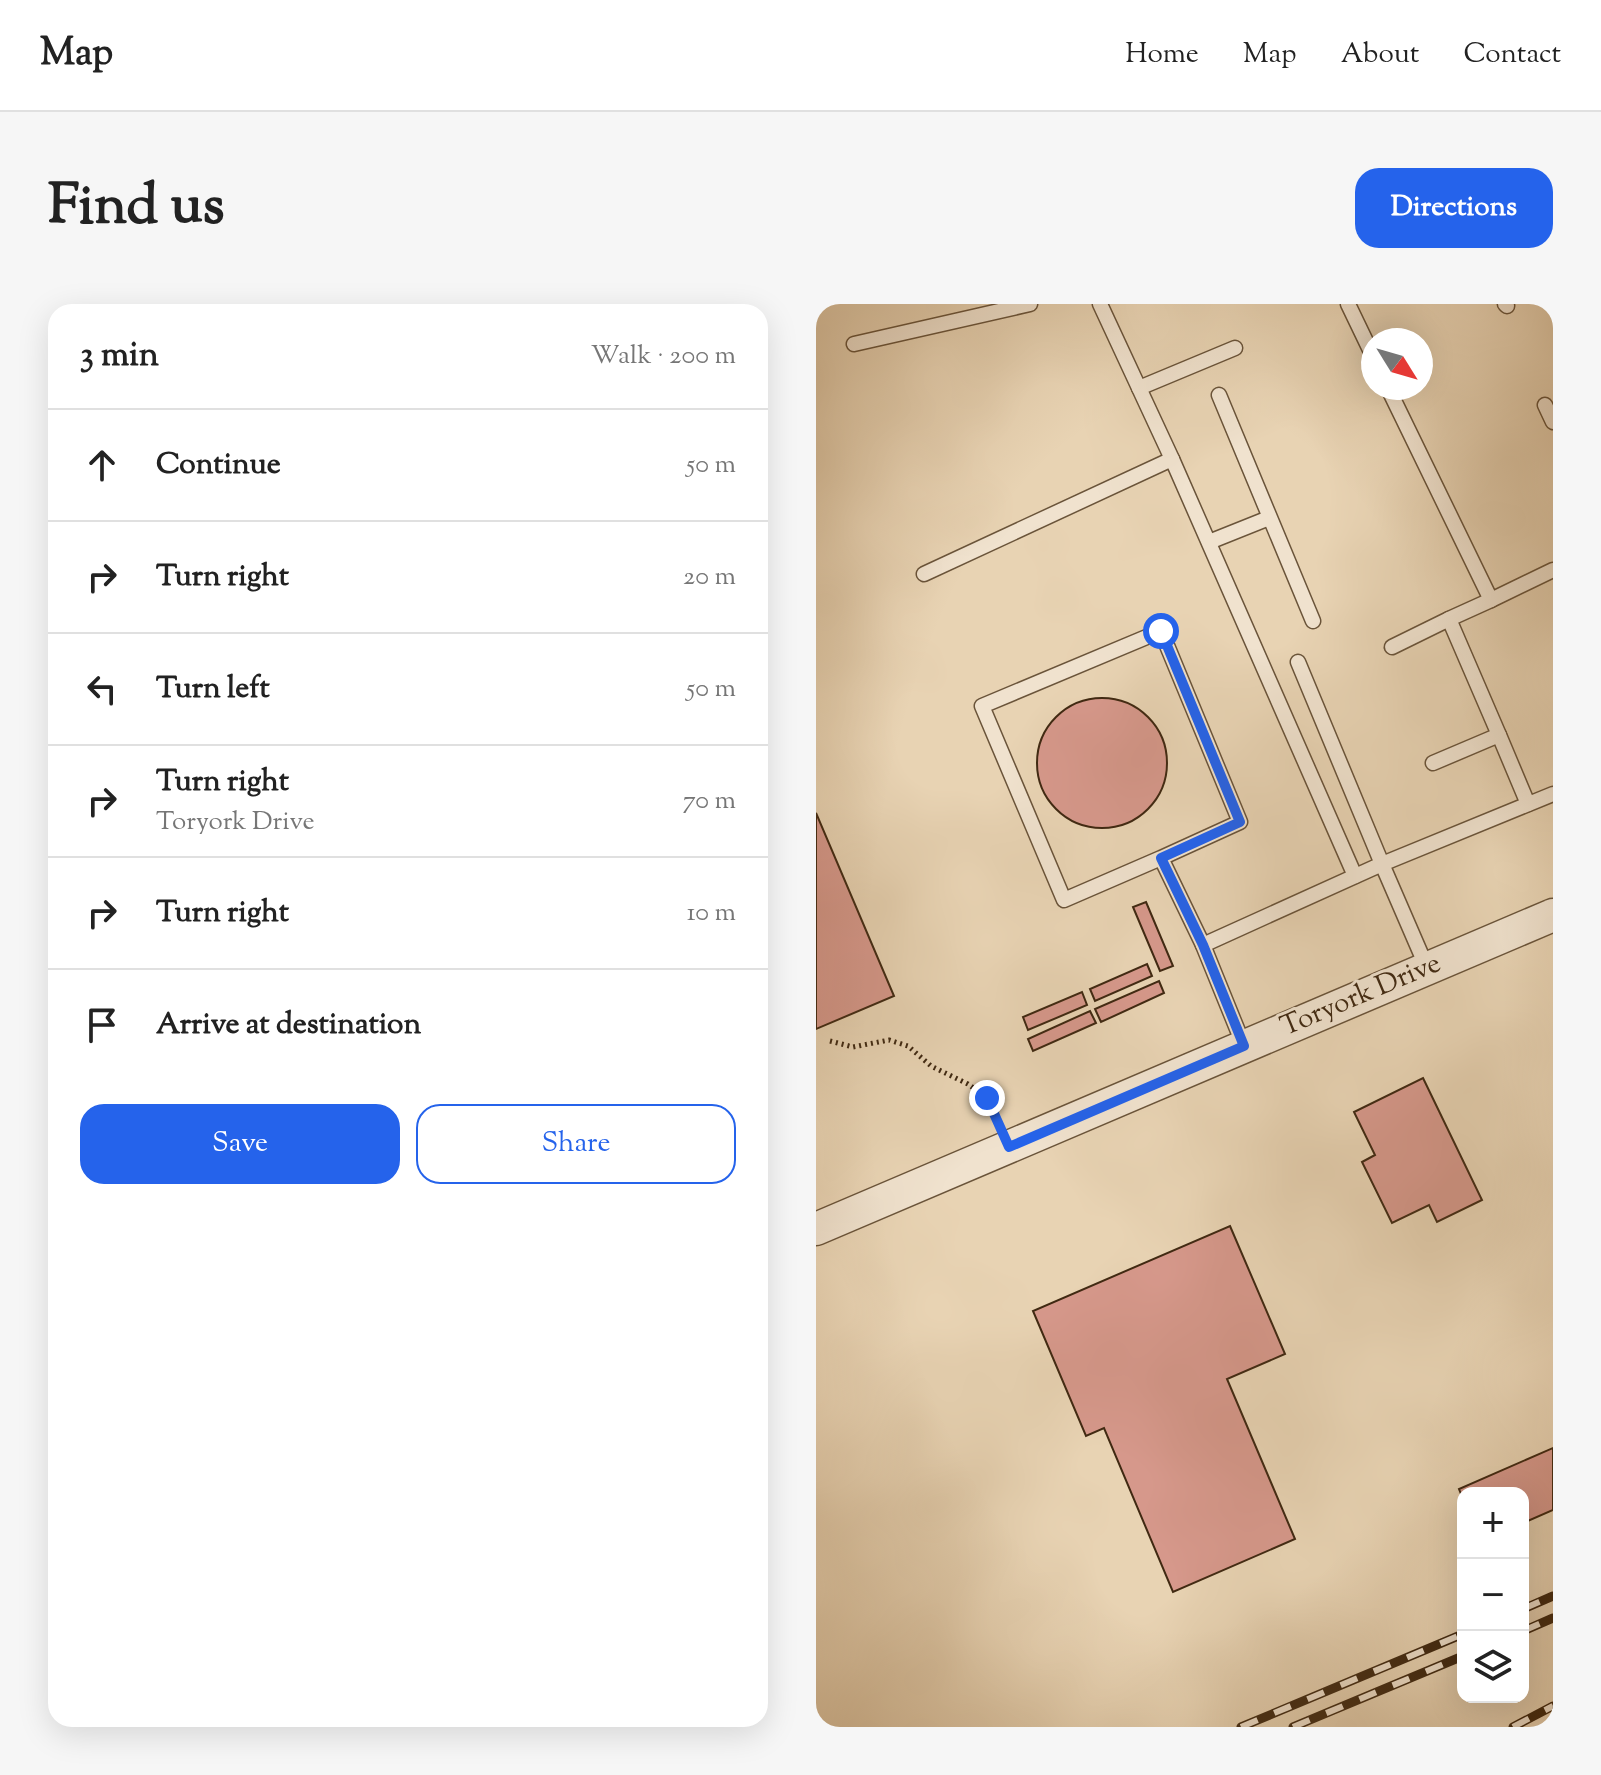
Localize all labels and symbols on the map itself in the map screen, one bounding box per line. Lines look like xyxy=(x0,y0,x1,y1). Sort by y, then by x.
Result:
north arrow xyxy=(1361,328,1433,400)
route start xyxy=(1143,613,1179,649)
street label: Toryork Drive xyxy=(1275,944,1447,1048)
route end xyxy=(969,1080,1005,1116)

